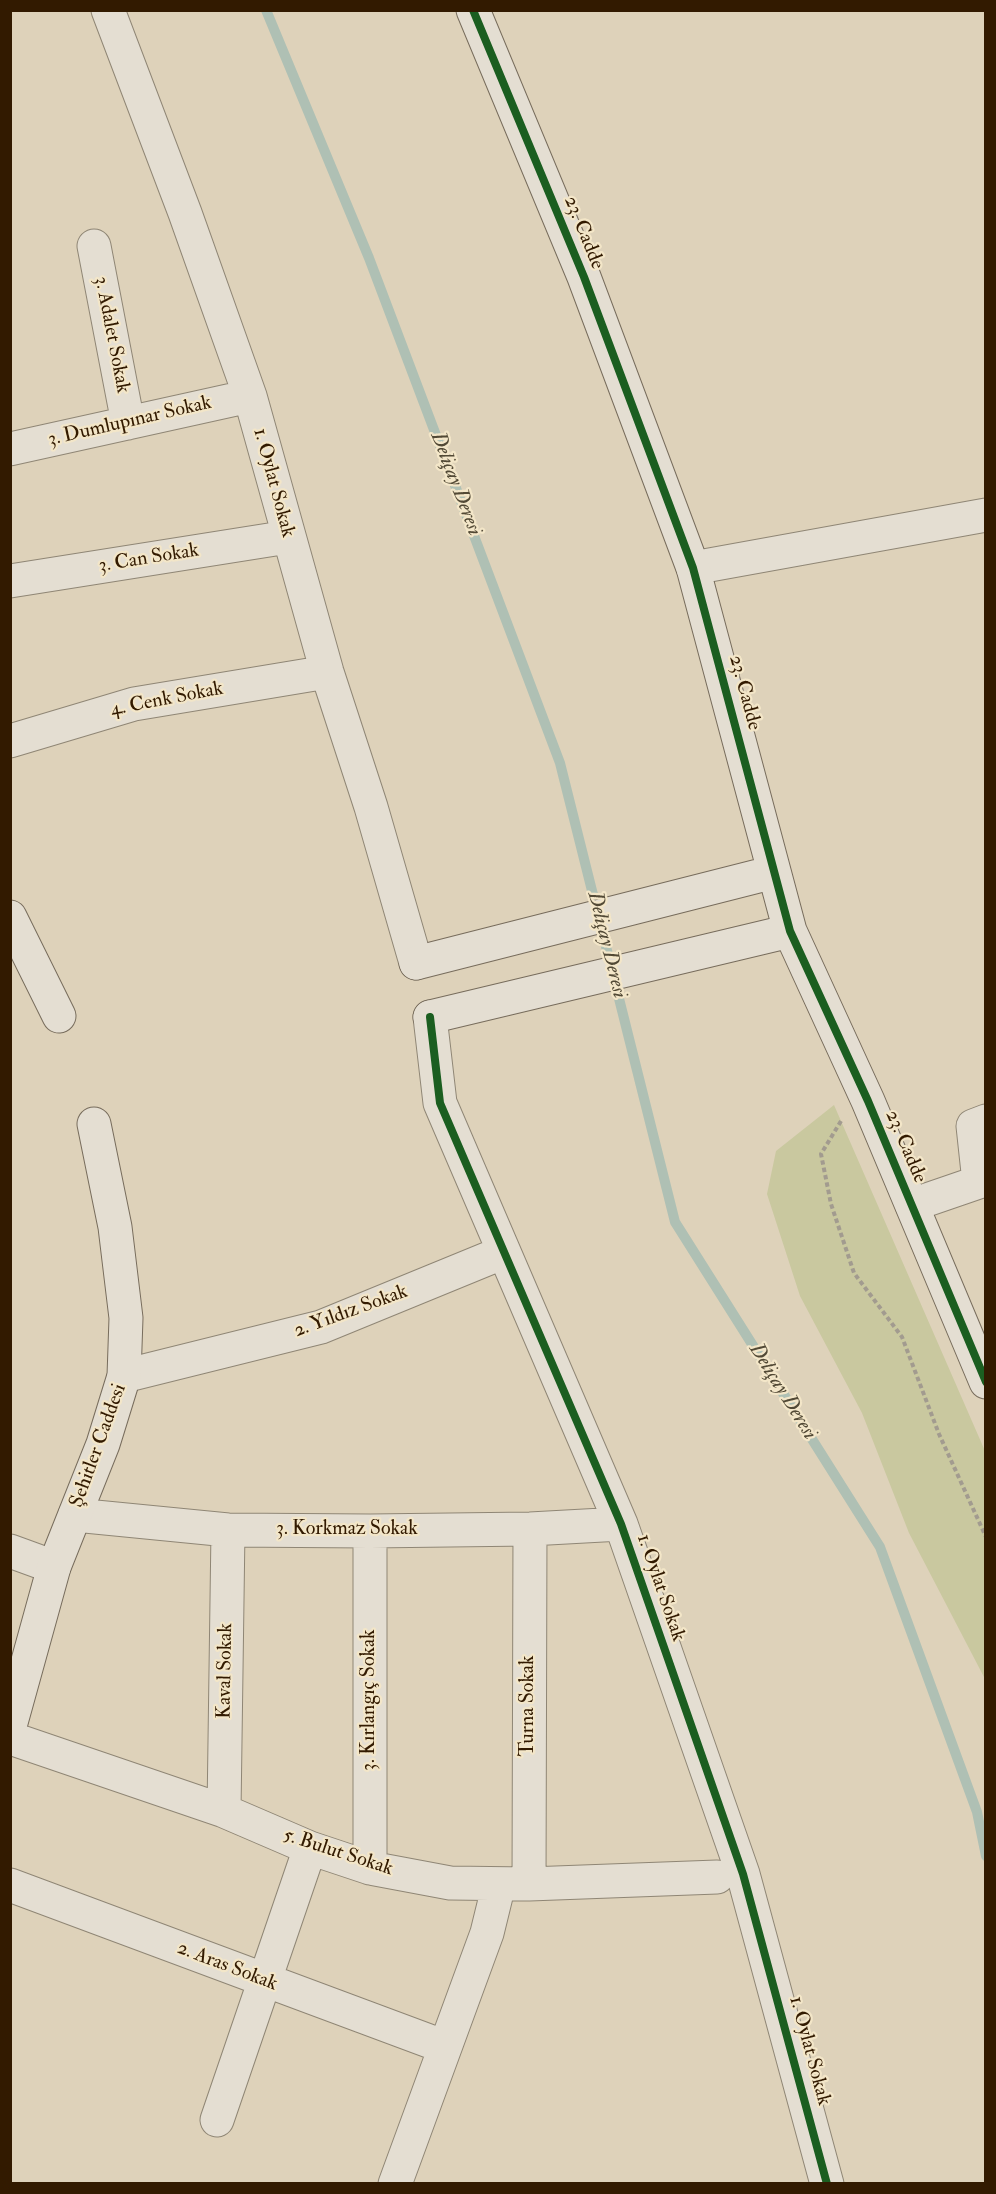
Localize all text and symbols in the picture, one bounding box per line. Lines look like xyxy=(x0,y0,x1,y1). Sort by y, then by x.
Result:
street label: 23. Cadde xyxy=(558,193,608,273)
street label: 3. Adalet Sokak xyxy=(88,275,134,395)
street label: 3. Dumlupınar Sokak xyxy=(46,392,214,452)
street label: 1. Oylat Sokak xyxy=(247,426,299,540)
water label: Deliçay Deresi xyxy=(424,429,486,539)
street label: 3. Can Sokak xyxy=(97,539,201,579)
street label: 23. Cadde xyxy=(722,653,766,733)
street label: 4. Cenk Sokak xyxy=(109,677,225,723)
water label: Deliçay Deresi xyxy=(581,889,631,1001)
street label: 23. Cadde xyxy=(879,1107,931,1187)
street label: 2. Yıldız Sokak xyxy=(291,1280,411,1344)
water label: Deliçay Deresi xyxy=(742,1339,822,1445)
street label: Şehitler Caddesi xyxy=(66,1381,132,1511)
street label: 3. Korkmaz Sokak xyxy=(276,1518,418,1542)
street label: 1. Oylat Sokak xyxy=(630,1531,690,1645)
street label: Kaval Sokak xyxy=(213,1623,239,1719)
street label: 3. Kırlangıç Sokak xyxy=(358,1629,382,1771)
street label: Turna Sokak xyxy=(517,1655,541,1757)
street label: 5. Bulut Sokak xyxy=(280,1824,396,1882)
street label: 2. Aras Sokak xyxy=(173,1937,281,1997)
street label: 1. Oylat Sokak xyxy=(783,1994,835,2108)

